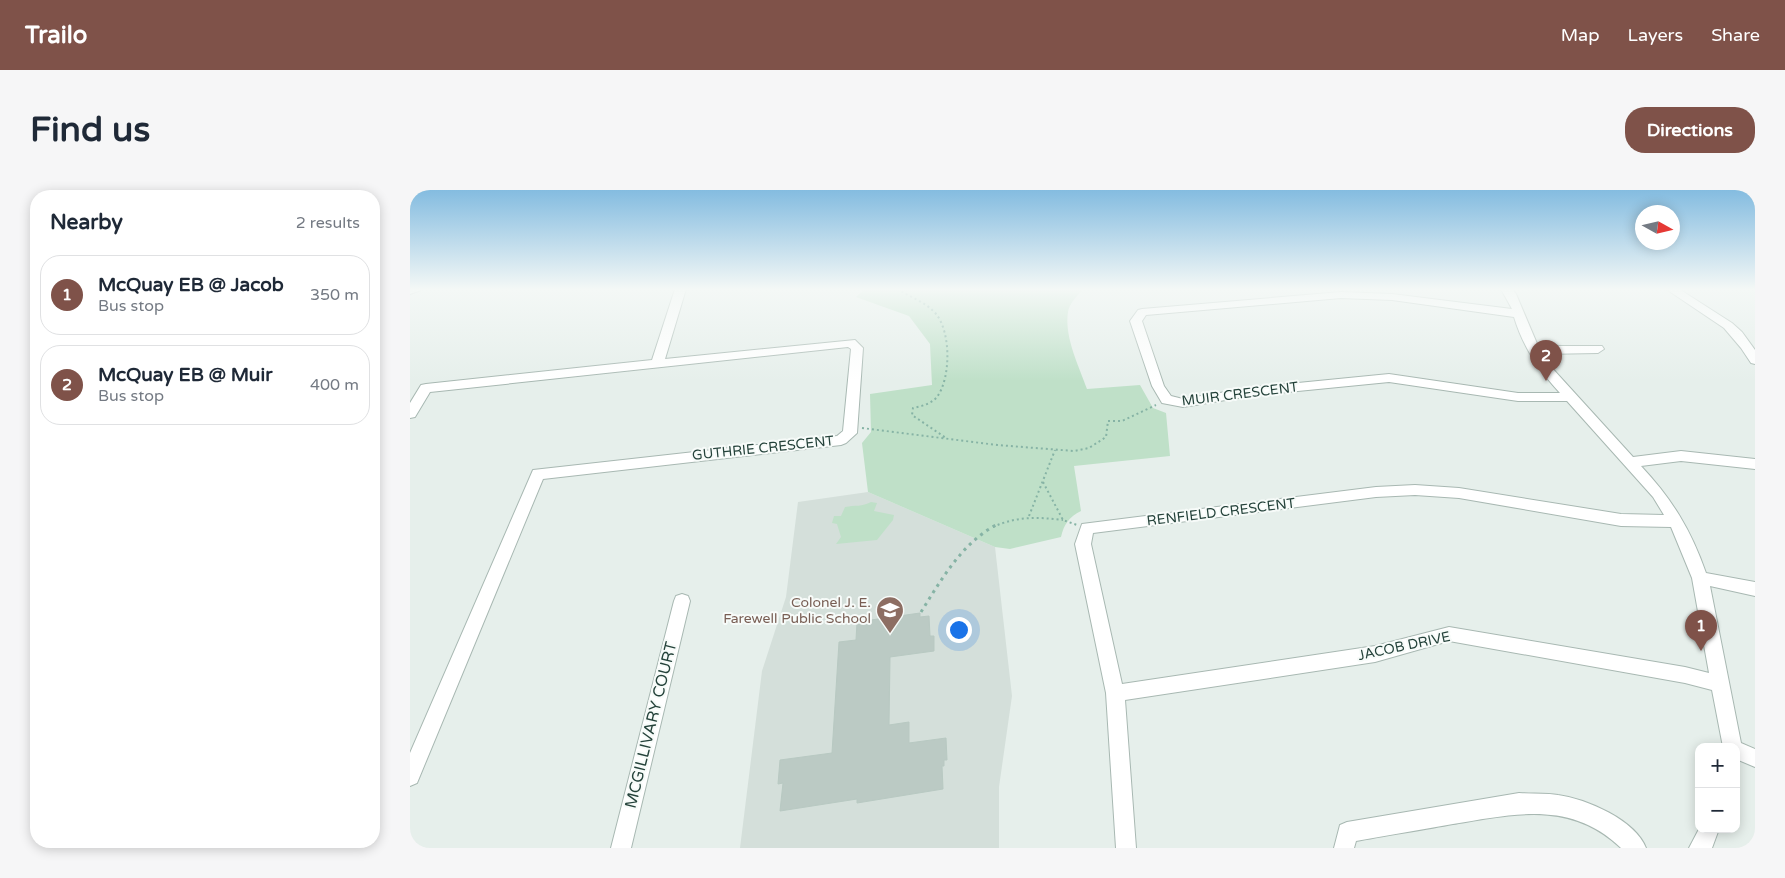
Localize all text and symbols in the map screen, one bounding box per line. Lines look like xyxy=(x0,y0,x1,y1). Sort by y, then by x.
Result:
text: Trailo xyxy=(25,21,87,50)
text: Map xyxy=(1561,24,1600,46)
text: Layers xyxy=(1628,24,1683,46)
text: Share xyxy=(1711,24,1760,46)
button: Directions xyxy=(1625,107,1755,153)
text: Find us xyxy=(30,109,150,151)
north arrow xyxy=(1635,205,1680,250)
text: Nearby xyxy=(50,210,123,235)
text: 2 results xyxy=(296,213,360,233)
text: McQuay EB @ Jacob xyxy=(98,274,284,296)
text: 1 xyxy=(62,285,72,305)
text: 350 m xyxy=(310,285,359,305)
text: Bus stop xyxy=(98,296,164,316)
pin: 2 xyxy=(1530,340,1562,381)
text: McQuay EB @ Muir xyxy=(98,364,272,386)
text: 2 xyxy=(62,375,72,395)
text: 400 m xyxy=(310,375,359,395)
street label: MUIR CRESCENT xyxy=(1181,378,1300,410)
text: Bus stop xyxy=(98,386,164,406)
street label: GUTHRIE CRESCENT xyxy=(691,432,835,464)
street label: RENFIELD CRESCENT xyxy=(1146,494,1297,530)
place label: Colonel J. E. Farewell Public School xyxy=(723,594,871,627)
school or university icon: Colonel J. E. Farewell Public School xyxy=(875,595,905,634)
pin: 1 xyxy=(1685,610,1717,651)
your location xyxy=(946,617,972,643)
street label: JACOB DRIVE xyxy=(1356,628,1452,664)
street label: MCGILLIVARY COURT xyxy=(621,639,681,810)
map controls xyxy=(1695,743,1740,833)
button: + xyxy=(1695,743,1740,788)
button: − xyxy=(1695,788,1740,833)

